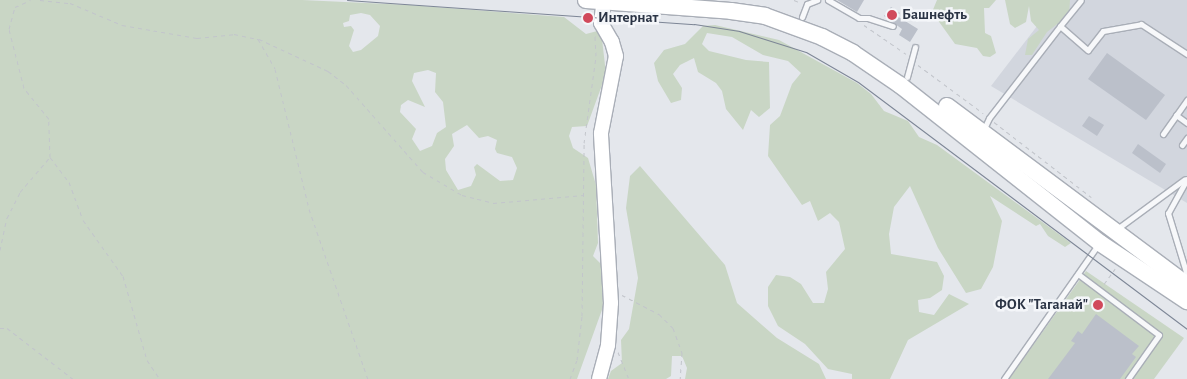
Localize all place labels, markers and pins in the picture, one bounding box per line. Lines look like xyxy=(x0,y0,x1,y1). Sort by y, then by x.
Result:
place label: Башнефть xyxy=(902,6,967,24)
place label: Интернат xyxy=(598,9,658,27)
marker: Башнефть xyxy=(886,9,898,21)
marker: Интернат xyxy=(582,12,594,24)
place label: ФОК "Таганай" xyxy=(995,296,1088,314)
marker: ФОК "Таганай" xyxy=(1092,299,1104,311)

